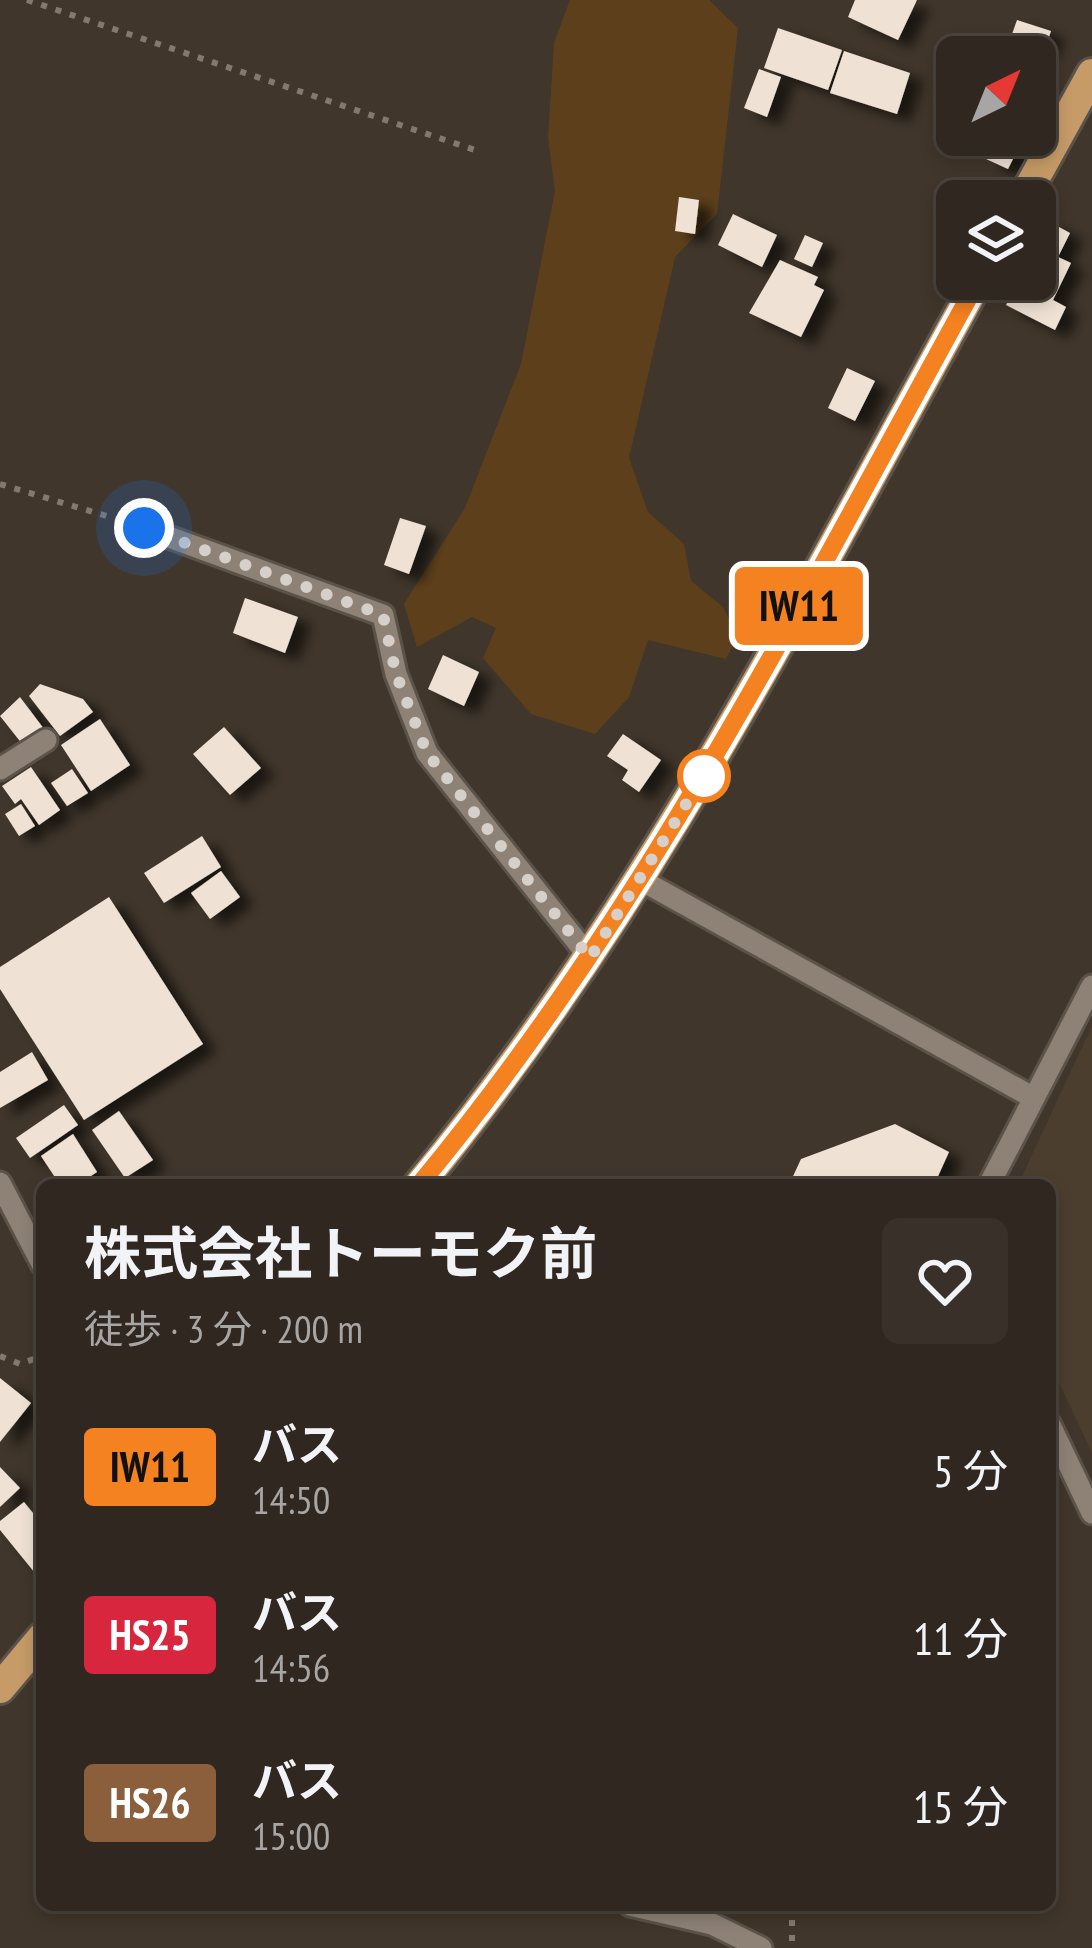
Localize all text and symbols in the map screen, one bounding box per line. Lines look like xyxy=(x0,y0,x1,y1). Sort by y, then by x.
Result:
north arrow xyxy=(936,36,1056,156)
map controls xyxy=(936,36,1056,300)
button: layers xyxy=(936,180,1056,300)
your location xyxy=(114,498,174,558)
line badge: IW11 xyxy=(715,567,883,645)
text: IW11 xyxy=(759,578,839,633)
unlabelled marker xyxy=(679,751,729,801)
text: 株式会社トーモク前 xyxy=(84,1216,597,1290)
button: heart xyxy=(882,1218,1008,1344)
text: 徒歩 · 3 分 · 200 m xyxy=(84,1303,363,1354)
text: バス xyxy=(252,1415,342,1473)
text: IW11 xyxy=(110,1439,190,1494)
text: 5 分 xyxy=(933,1441,1008,1499)
text: 14:50 xyxy=(252,1474,330,1525)
text: バス xyxy=(252,1583,342,1641)
text: HS25 xyxy=(110,1607,190,1662)
text: 11 分 xyxy=(913,1609,1008,1667)
text: 14:56 xyxy=(252,1642,330,1693)
text: バス xyxy=(252,1751,342,1809)
text: HS26 xyxy=(110,1775,190,1830)
text: 15 分 xyxy=(913,1777,1008,1835)
text: 15:00 xyxy=(252,1810,330,1861)

